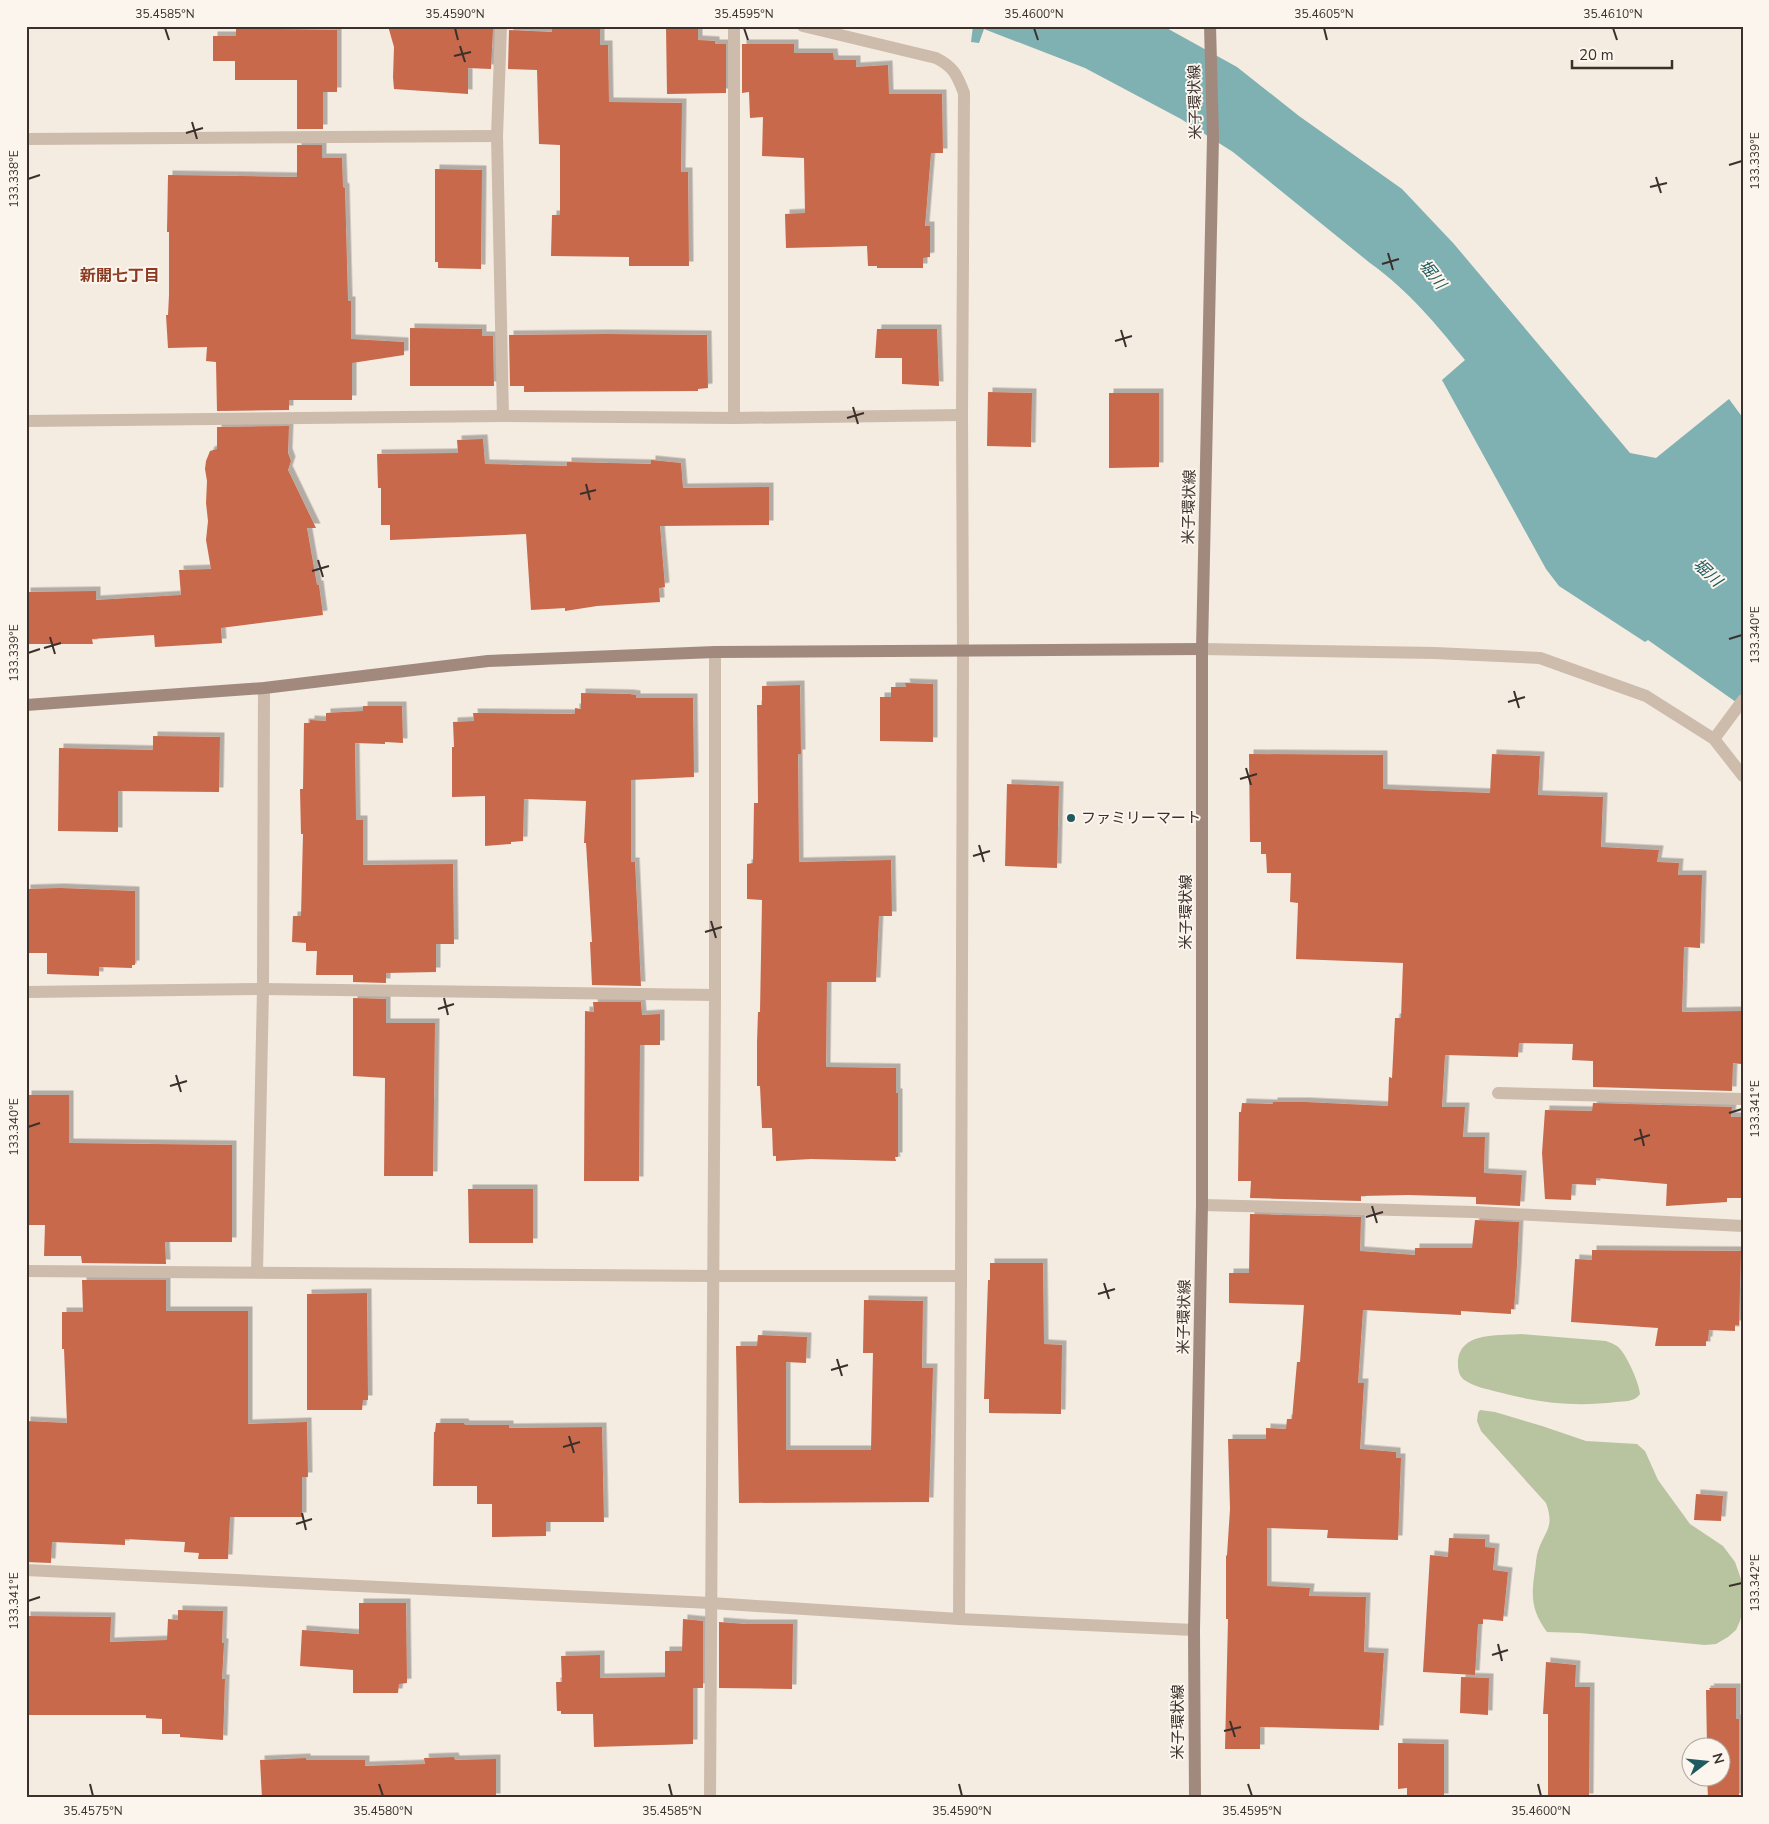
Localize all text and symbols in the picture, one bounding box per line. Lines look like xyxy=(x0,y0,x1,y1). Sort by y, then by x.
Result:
text: 35.4585°N xyxy=(135,6,195,22)
text: 35.4590°N xyxy=(425,6,485,22)
text: 35.4595°N xyxy=(714,6,774,22)
text: 35.4600°N xyxy=(1004,6,1064,22)
text: 35.4605°N xyxy=(1294,6,1354,22)
text: 35.4610°N xyxy=(1583,6,1643,22)
scale bar xyxy=(1572,38,1672,70)
text: 20 m xyxy=(1579,45,1614,65)
street label: 米子環状線 xyxy=(1184,64,1206,140)
text: 133.339°E xyxy=(1747,132,1763,190)
text: 133.338°E xyxy=(6,150,22,208)
water label: 堀川 xyxy=(1414,255,1452,296)
district label: 新開七丁目 xyxy=(80,265,160,287)
street label: 米子環状線 xyxy=(1178,469,1200,545)
water label: 堀川 xyxy=(1688,554,1728,593)
text: 133.340°E xyxy=(1747,606,1763,664)
text: 133.339°E xyxy=(6,624,22,682)
place label: ファミリーマート xyxy=(1081,808,1201,828)
marker: ファミリーマート xyxy=(1065,812,1077,824)
street label: 米子環状線 xyxy=(1176,874,1196,950)
text: 133.341°E xyxy=(1747,1080,1763,1138)
text: 133.340°E xyxy=(6,1098,22,1156)
street label: 米子環状線 xyxy=(1173,1279,1195,1355)
text: 133.342°E xyxy=(1747,1554,1763,1612)
text: 133.341°E xyxy=(6,1572,22,1630)
street label: 米子環状線 xyxy=(1168,1684,1188,1760)
north arrow xyxy=(1682,1736,1732,1786)
text: N xyxy=(1707,1751,1729,1766)
text: 35.4575°N xyxy=(63,1803,123,1819)
text: 35.4580°N xyxy=(353,1803,413,1819)
text: 35.4585°N xyxy=(642,1803,702,1819)
text: 35.4590°N xyxy=(932,1803,992,1819)
text: 35.4595°N xyxy=(1222,1803,1282,1819)
text: 35.4600°N xyxy=(1511,1803,1571,1819)

